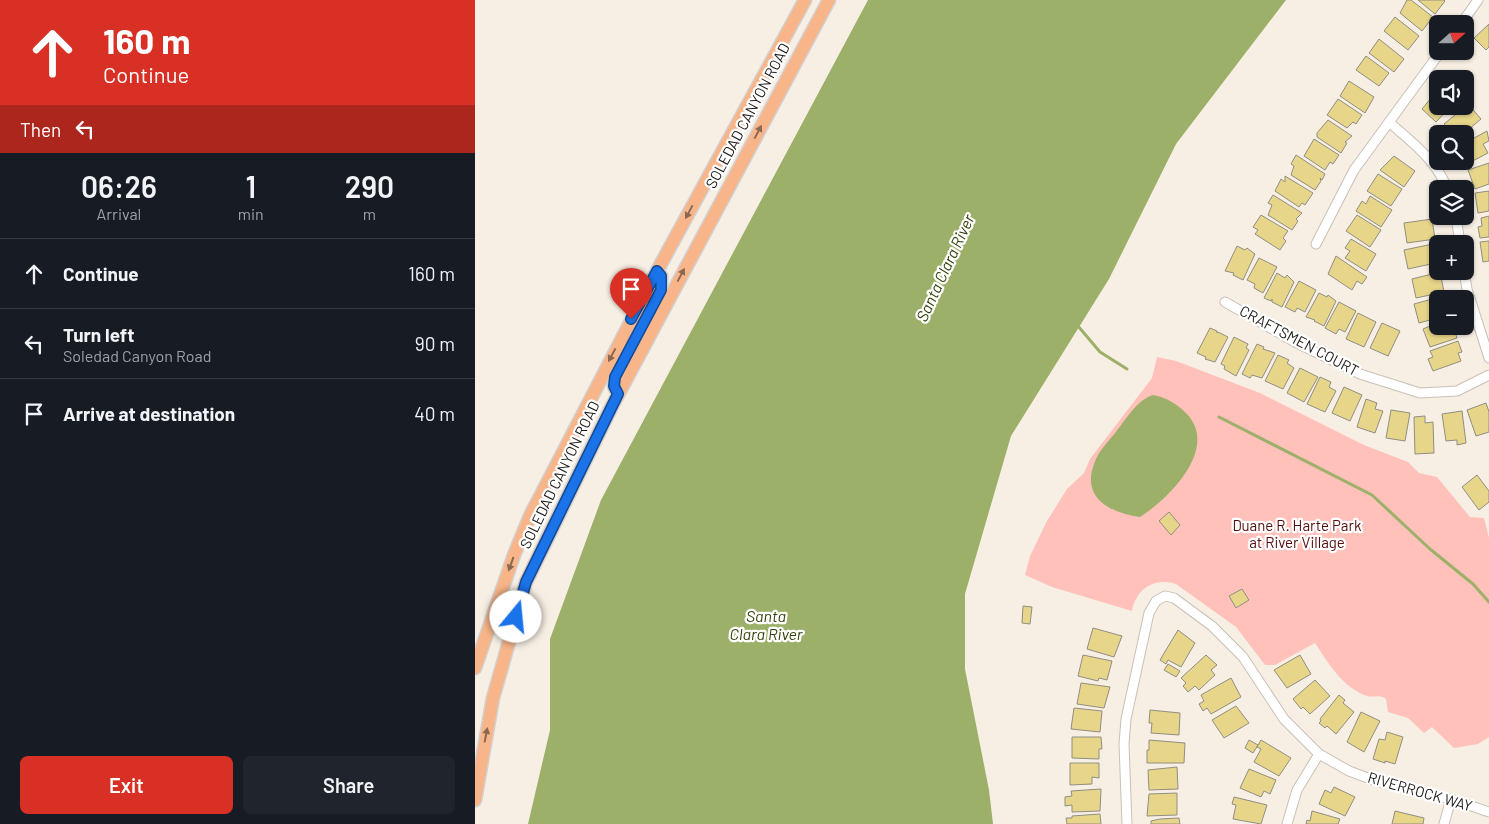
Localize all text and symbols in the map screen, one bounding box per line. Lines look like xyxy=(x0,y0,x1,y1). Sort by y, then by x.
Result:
north arrow xyxy=(1429,15,1474,60)
map controls xyxy=(1429,15,1474,335)
text: 160 m xyxy=(103,19,190,61)
icon: ahead xyxy=(20,20,85,85)
street label: SOLEDAD CANYON ROAD xyxy=(701,40,793,191)
text: Continue xyxy=(103,61,189,87)
button: sound xyxy=(1429,70,1474,115)
icon: left xyxy=(71,115,99,143)
text: Then xyxy=(20,118,61,141)
one-way arrow xyxy=(754,125,762,140)
button: search xyxy=(1429,125,1474,170)
text: 06:26 xyxy=(81,168,157,204)
text: 1 xyxy=(245,168,256,204)
text: 290 xyxy=(345,168,394,204)
button: layers xyxy=(1429,180,1474,225)
text: Arrival xyxy=(97,204,141,223)
text: min xyxy=(238,204,264,223)
text: m xyxy=(363,204,376,223)
one-way arrow xyxy=(685,204,693,219)
water label: Santa Clara River xyxy=(911,210,978,324)
button: + xyxy=(1429,235,1474,280)
icon: ahead xyxy=(20,260,48,288)
text: Continue xyxy=(63,262,139,285)
text: 160 m xyxy=(408,262,455,285)
pin xyxy=(610,268,652,319)
one-way arrow xyxy=(676,269,685,282)
icon: arrive xyxy=(617,275,645,303)
button: − xyxy=(1429,290,1474,335)
street label: CRAFTSMEN COURT xyxy=(1237,301,1362,379)
text: Turn left xyxy=(63,323,134,346)
icon: left xyxy=(20,330,48,358)
text: 90 m xyxy=(415,332,455,355)
text: Soledad Canyon Road xyxy=(63,346,211,365)
one-way arrow xyxy=(608,348,616,362)
street label: SOLEDAD CANYON ROAD xyxy=(516,398,603,551)
icon: arrive xyxy=(20,400,48,428)
text: Arrive at destination xyxy=(63,402,235,425)
text: 40 m xyxy=(414,402,455,425)
park label: Duane R. Harte Park at River Village xyxy=(1233,516,1362,551)
one-way arrow xyxy=(507,557,515,572)
position arrow xyxy=(489,590,541,642)
water label: Santa Clara River xyxy=(730,606,804,643)
one-way arrow xyxy=(483,726,491,742)
button: Exit xyxy=(20,756,233,814)
button: Share xyxy=(243,756,455,814)
street label: RIVERROCK WAY xyxy=(1366,767,1475,815)

